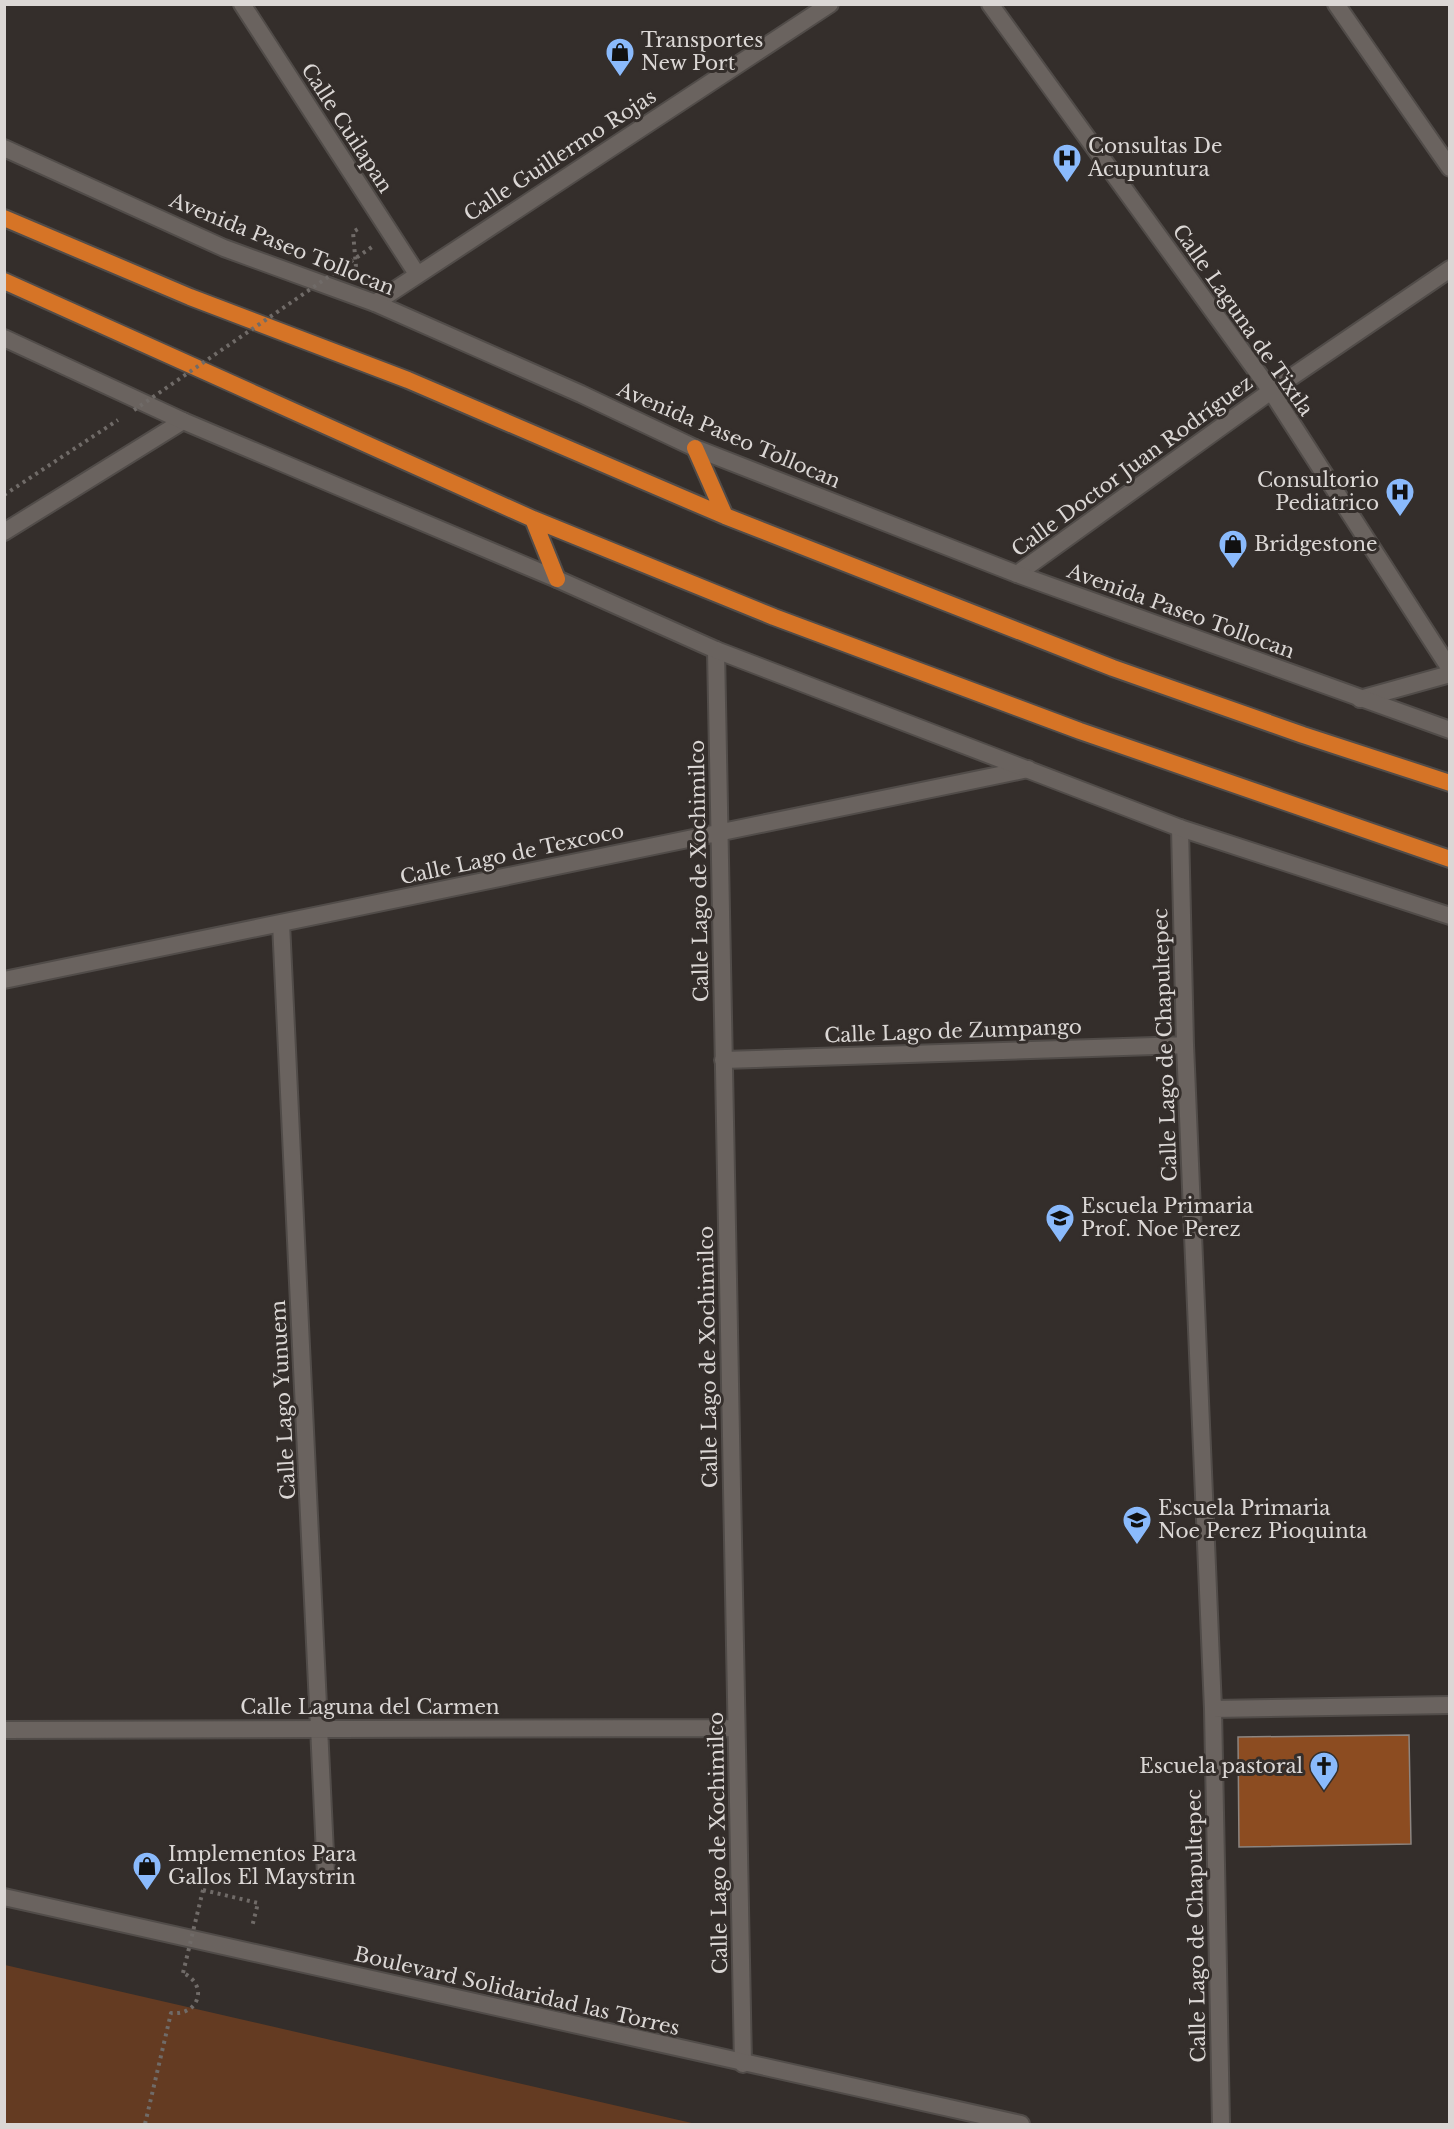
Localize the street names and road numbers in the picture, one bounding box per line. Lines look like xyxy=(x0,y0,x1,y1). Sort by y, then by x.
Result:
street label: Calle Cuilapan xyxy=(296,59,398,197)
street label: Calle Guillermo Rojas xyxy=(459,84,661,226)
street label: Avenida Paseo Tollocan xyxy=(165,188,398,300)
street label: Calle Laguna de Tixtla xyxy=(1168,220,1319,421)
street label: Calle Doctor Juan Rodríguez xyxy=(1007,370,1257,562)
street label: Avenida Paseo Tollocan xyxy=(613,377,844,493)
street label: Avenida Paseo Tollocan xyxy=(1063,558,1298,663)
street label: Calle Lago de Xochimilco xyxy=(685,740,713,1002)
street label: Calle Lago de Texcoco xyxy=(398,819,626,889)
street label: Calle Lago de Chapultepec xyxy=(1148,908,1182,1182)
street label: Calle Lago de Zumpango xyxy=(824,1015,1082,1047)
street label: Calle Lago de Xochimilco xyxy=(694,1226,722,1488)
street label: Calle Lago Yunuem xyxy=(266,1299,300,1500)
street label: Calle Laguna del Carmen xyxy=(240,1695,500,1719)
street label: Calle Lago de Xochimilco xyxy=(704,1712,732,1974)
street label: Calle Lago de Chapultepec xyxy=(1182,1789,1210,2063)
street label: Boulevard Solidaridad las Torres xyxy=(352,1942,682,2040)

